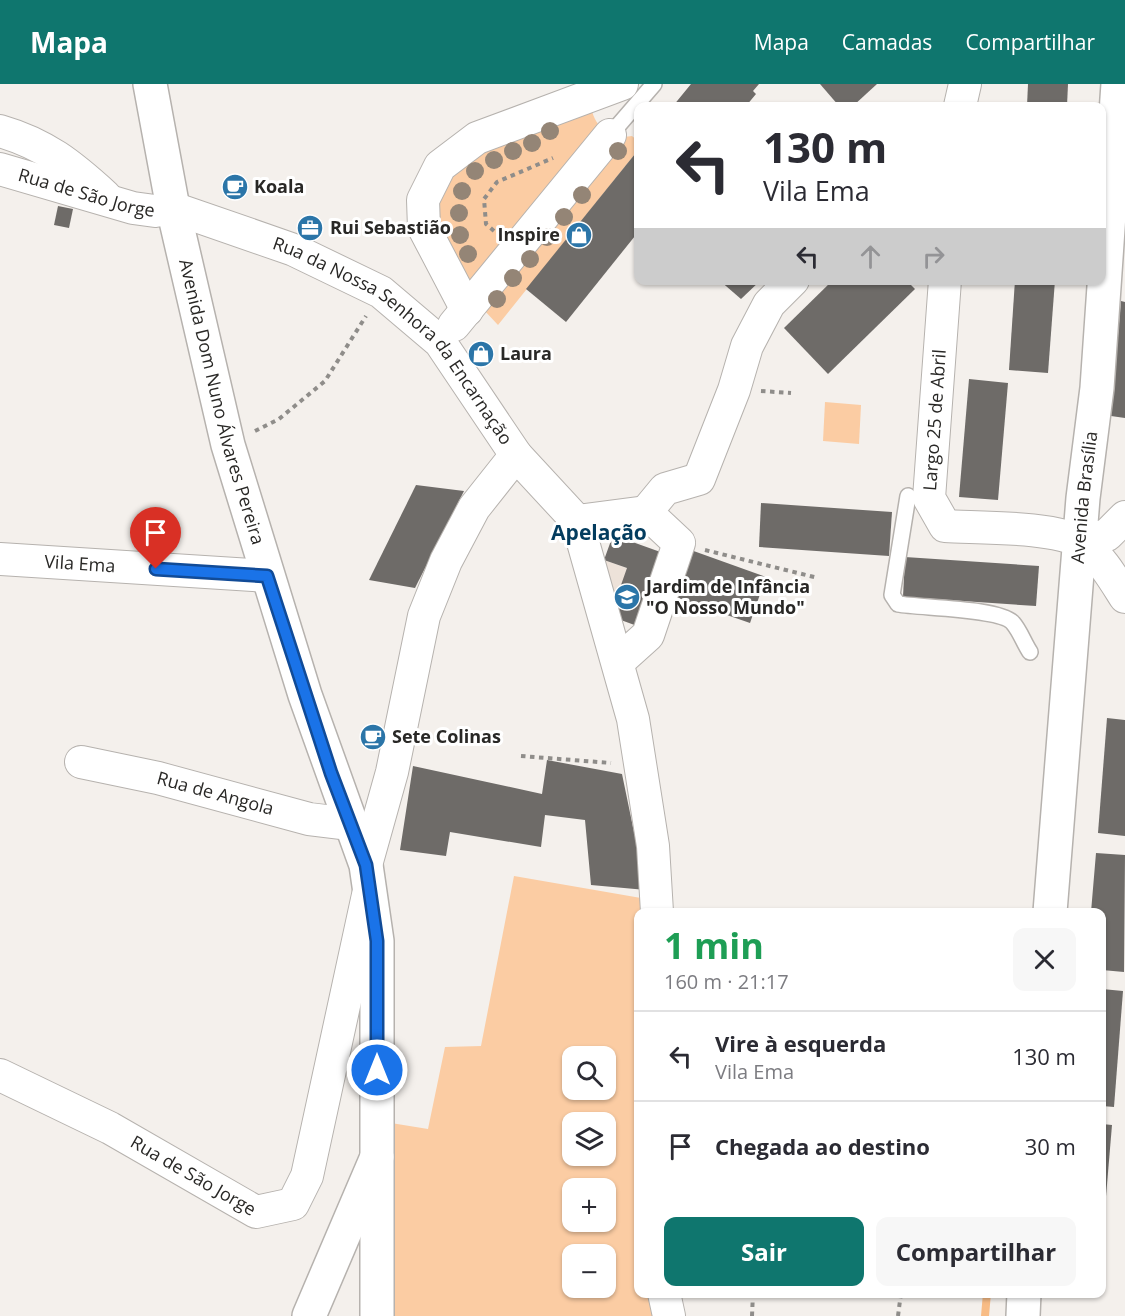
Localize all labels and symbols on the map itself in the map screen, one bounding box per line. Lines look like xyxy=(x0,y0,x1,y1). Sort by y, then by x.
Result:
street label: Rua de São Jorge xyxy=(16,162,156,222)
cafe icon: Koala xyxy=(220,172,250,202)
place label: Koala xyxy=(254,174,304,198)
office icon: Rui Sebastião xyxy=(295,213,325,243)
place label: Rui Sebastião xyxy=(330,215,451,239)
shop icon: Inspire xyxy=(564,220,594,250)
place label: Inspire xyxy=(498,222,560,246)
street label: Rua da Nossa Senhora da Encarnação xyxy=(270,231,519,449)
street label: Avenida Dom Nuno Álvares Pereira xyxy=(174,256,271,547)
shop icon: Laura xyxy=(466,339,496,369)
place label: Laura xyxy=(500,341,552,365)
street label: Largo 25 de Abril xyxy=(917,348,951,492)
street label: Avenida Brasília xyxy=(1065,430,1102,565)
pin xyxy=(130,507,181,569)
district label: Apelação xyxy=(551,518,647,546)
street label: Vila Ema xyxy=(44,549,116,577)
place label: Jardim de Infância "O Nosso Mundo" xyxy=(644,574,810,619)
school or university icon: Jardim de Infância "O Nosso Mundo" xyxy=(612,582,642,612)
cafe icon: Sete Colinas xyxy=(358,722,388,752)
place label: Sete Colinas xyxy=(392,724,501,748)
street label: Rua de Angola xyxy=(154,765,277,820)
position arrow xyxy=(345,1038,409,1102)
street label: Rua de São Jorge xyxy=(127,1129,261,1221)

